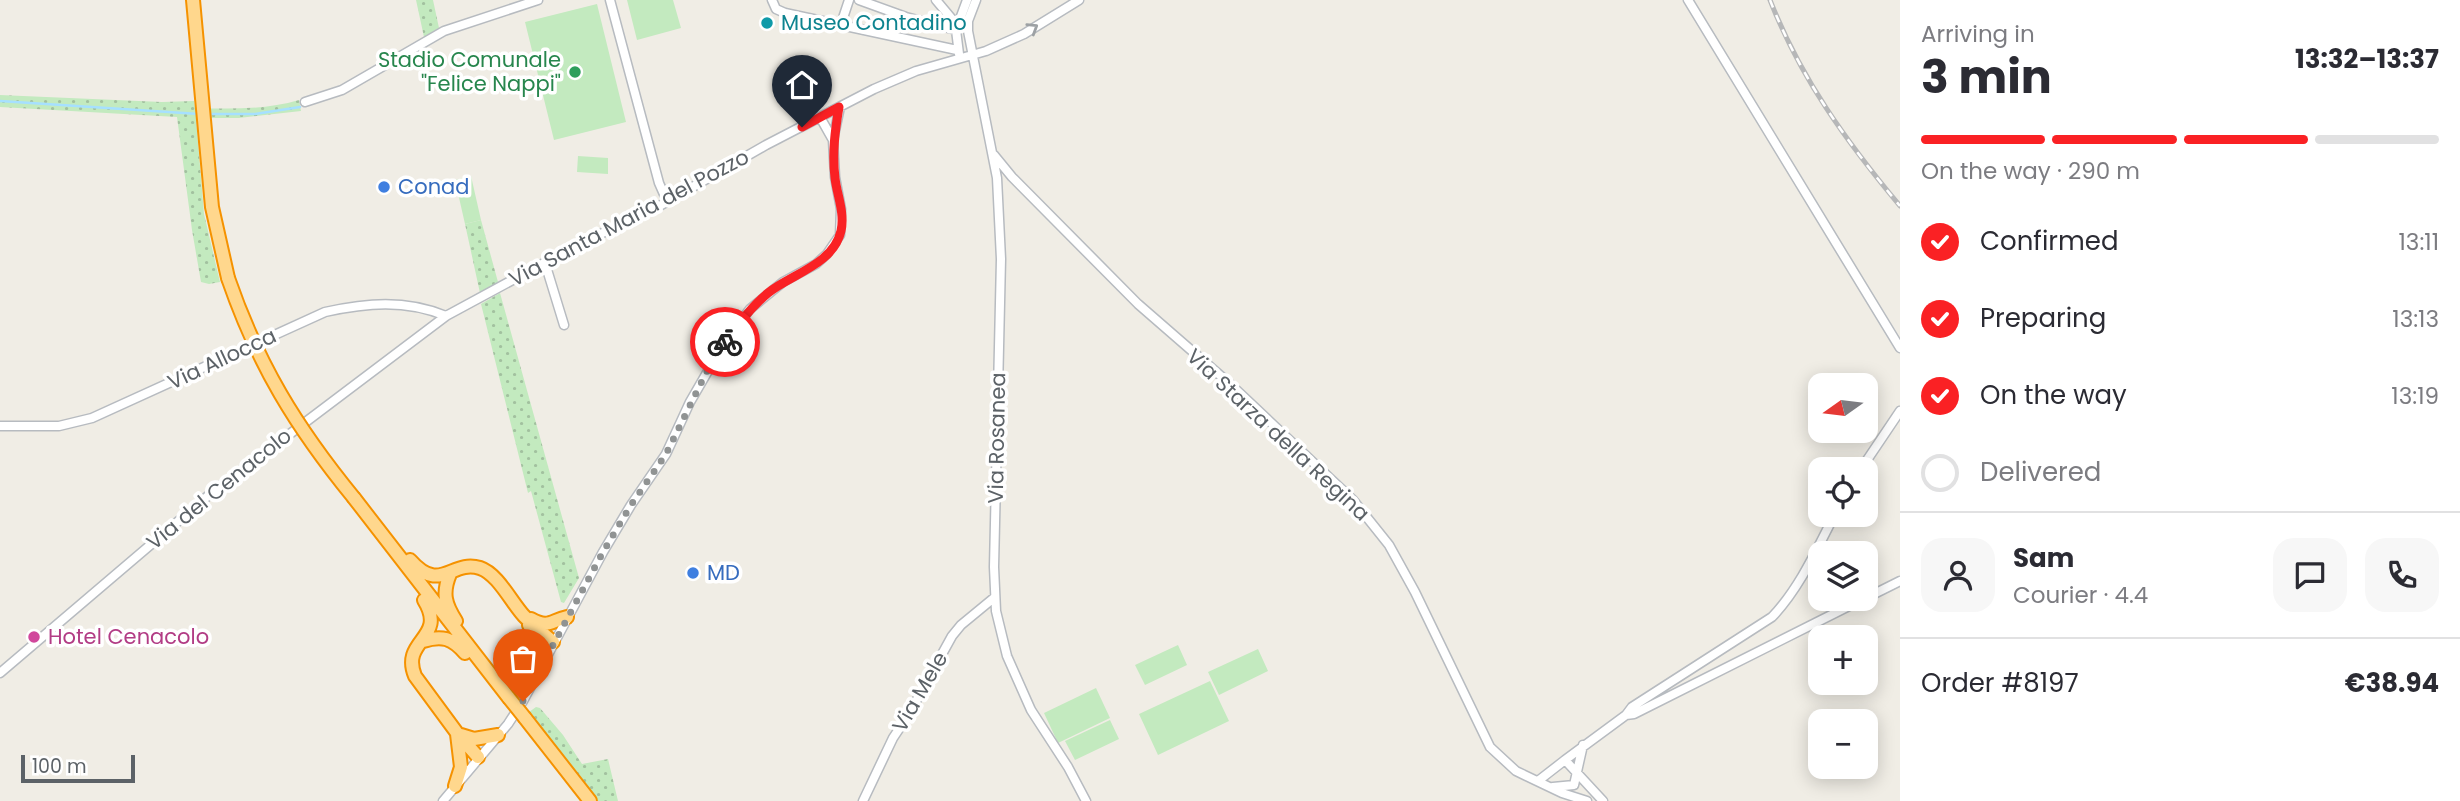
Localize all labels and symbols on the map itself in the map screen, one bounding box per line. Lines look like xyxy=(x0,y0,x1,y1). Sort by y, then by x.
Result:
place label: Museo Contadino xyxy=(781,8,967,37)
marker: Museo Contadino xyxy=(759,15,775,31)
one-way arrow xyxy=(1026,24,1039,37)
place label: Stadio Comunale "Felice Nappi" xyxy=(378,45,561,98)
pin xyxy=(772,55,832,127)
marker: Stadio Comunale "Felice Nappi" xyxy=(567,64,583,80)
street label: Via Santa Maria del Pozzo xyxy=(504,142,754,293)
place label: Conad xyxy=(398,172,469,201)
marker: Conad xyxy=(376,179,392,195)
courier xyxy=(690,307,760,377)
street label: Via Allocca xyxy=(163,321,281,396)
street label: Via Starza della Regina xyxy=(1180,342,1376,527)
street label: Via Rosanea xyxy=(981,372,1012,504)
north arrow xyxy=(1808,373,1878,443)
street label: Via del Cenacolo xyxy=(140,421,297,556)
place label: MD xyxy=(707,558,740,587)
marker: MD xyxy=(685,565,701,581)
place label: Hotel Cenacolo xyxy=(48,622,209,651)
marker: Hotel Cenacolo xyxy=(26,629,42,645)
pin xyxy=(493,629,553,701)
street label: Via Mele xyxy=(885,646,954,737)
scale bar xyxy=(21,752,135,784)

